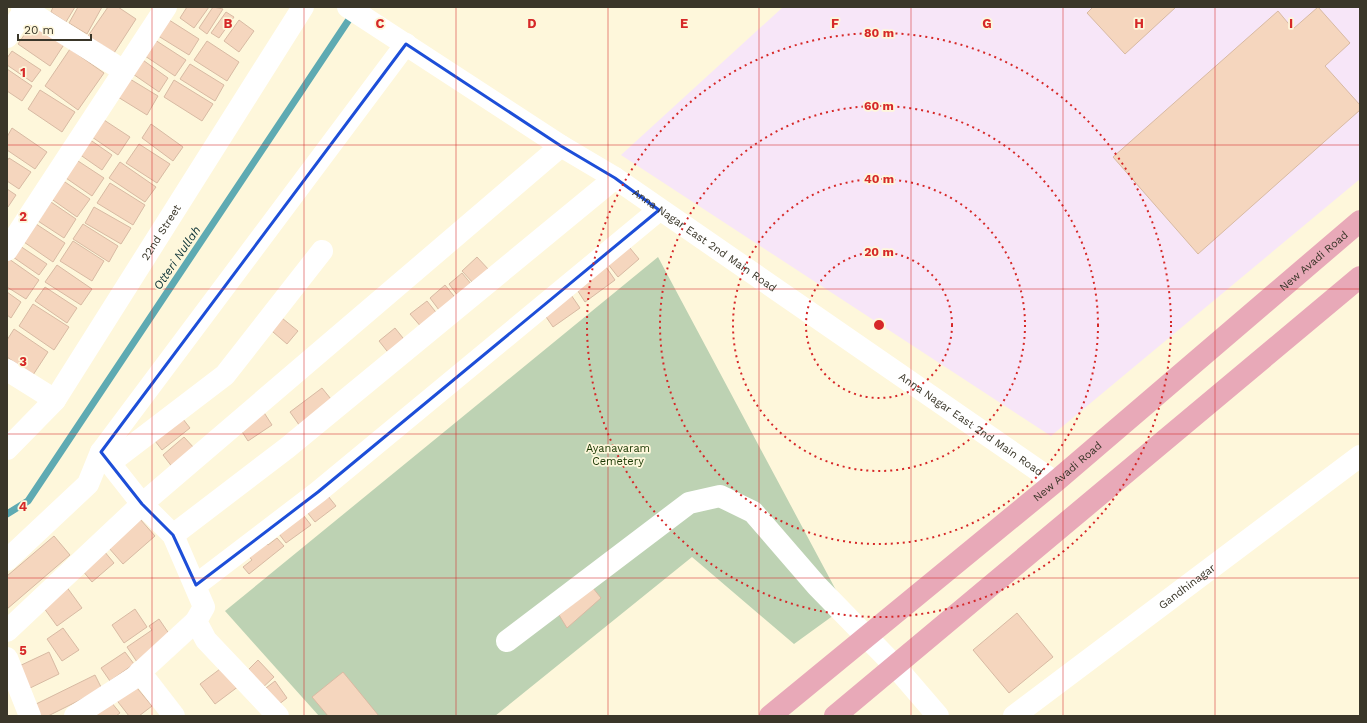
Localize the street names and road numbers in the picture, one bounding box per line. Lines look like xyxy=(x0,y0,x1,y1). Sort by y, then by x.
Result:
street label: Anna Nagar East 2nd Main Road xyxy=(630,186,779,294)
street label: 22nd Street xyxy=(138,202,184,263)
street label: New Avadi Road xyxy=(1277,228,1350,294)
street label: Anna Nagar East 2nd Main Road xyxy=(897,370,1046,478)
street label: New Avadi Road xyxy=(1030,439,1104,504)
street label: Gandhinagar xyxy=(1156,561,1218,612)

